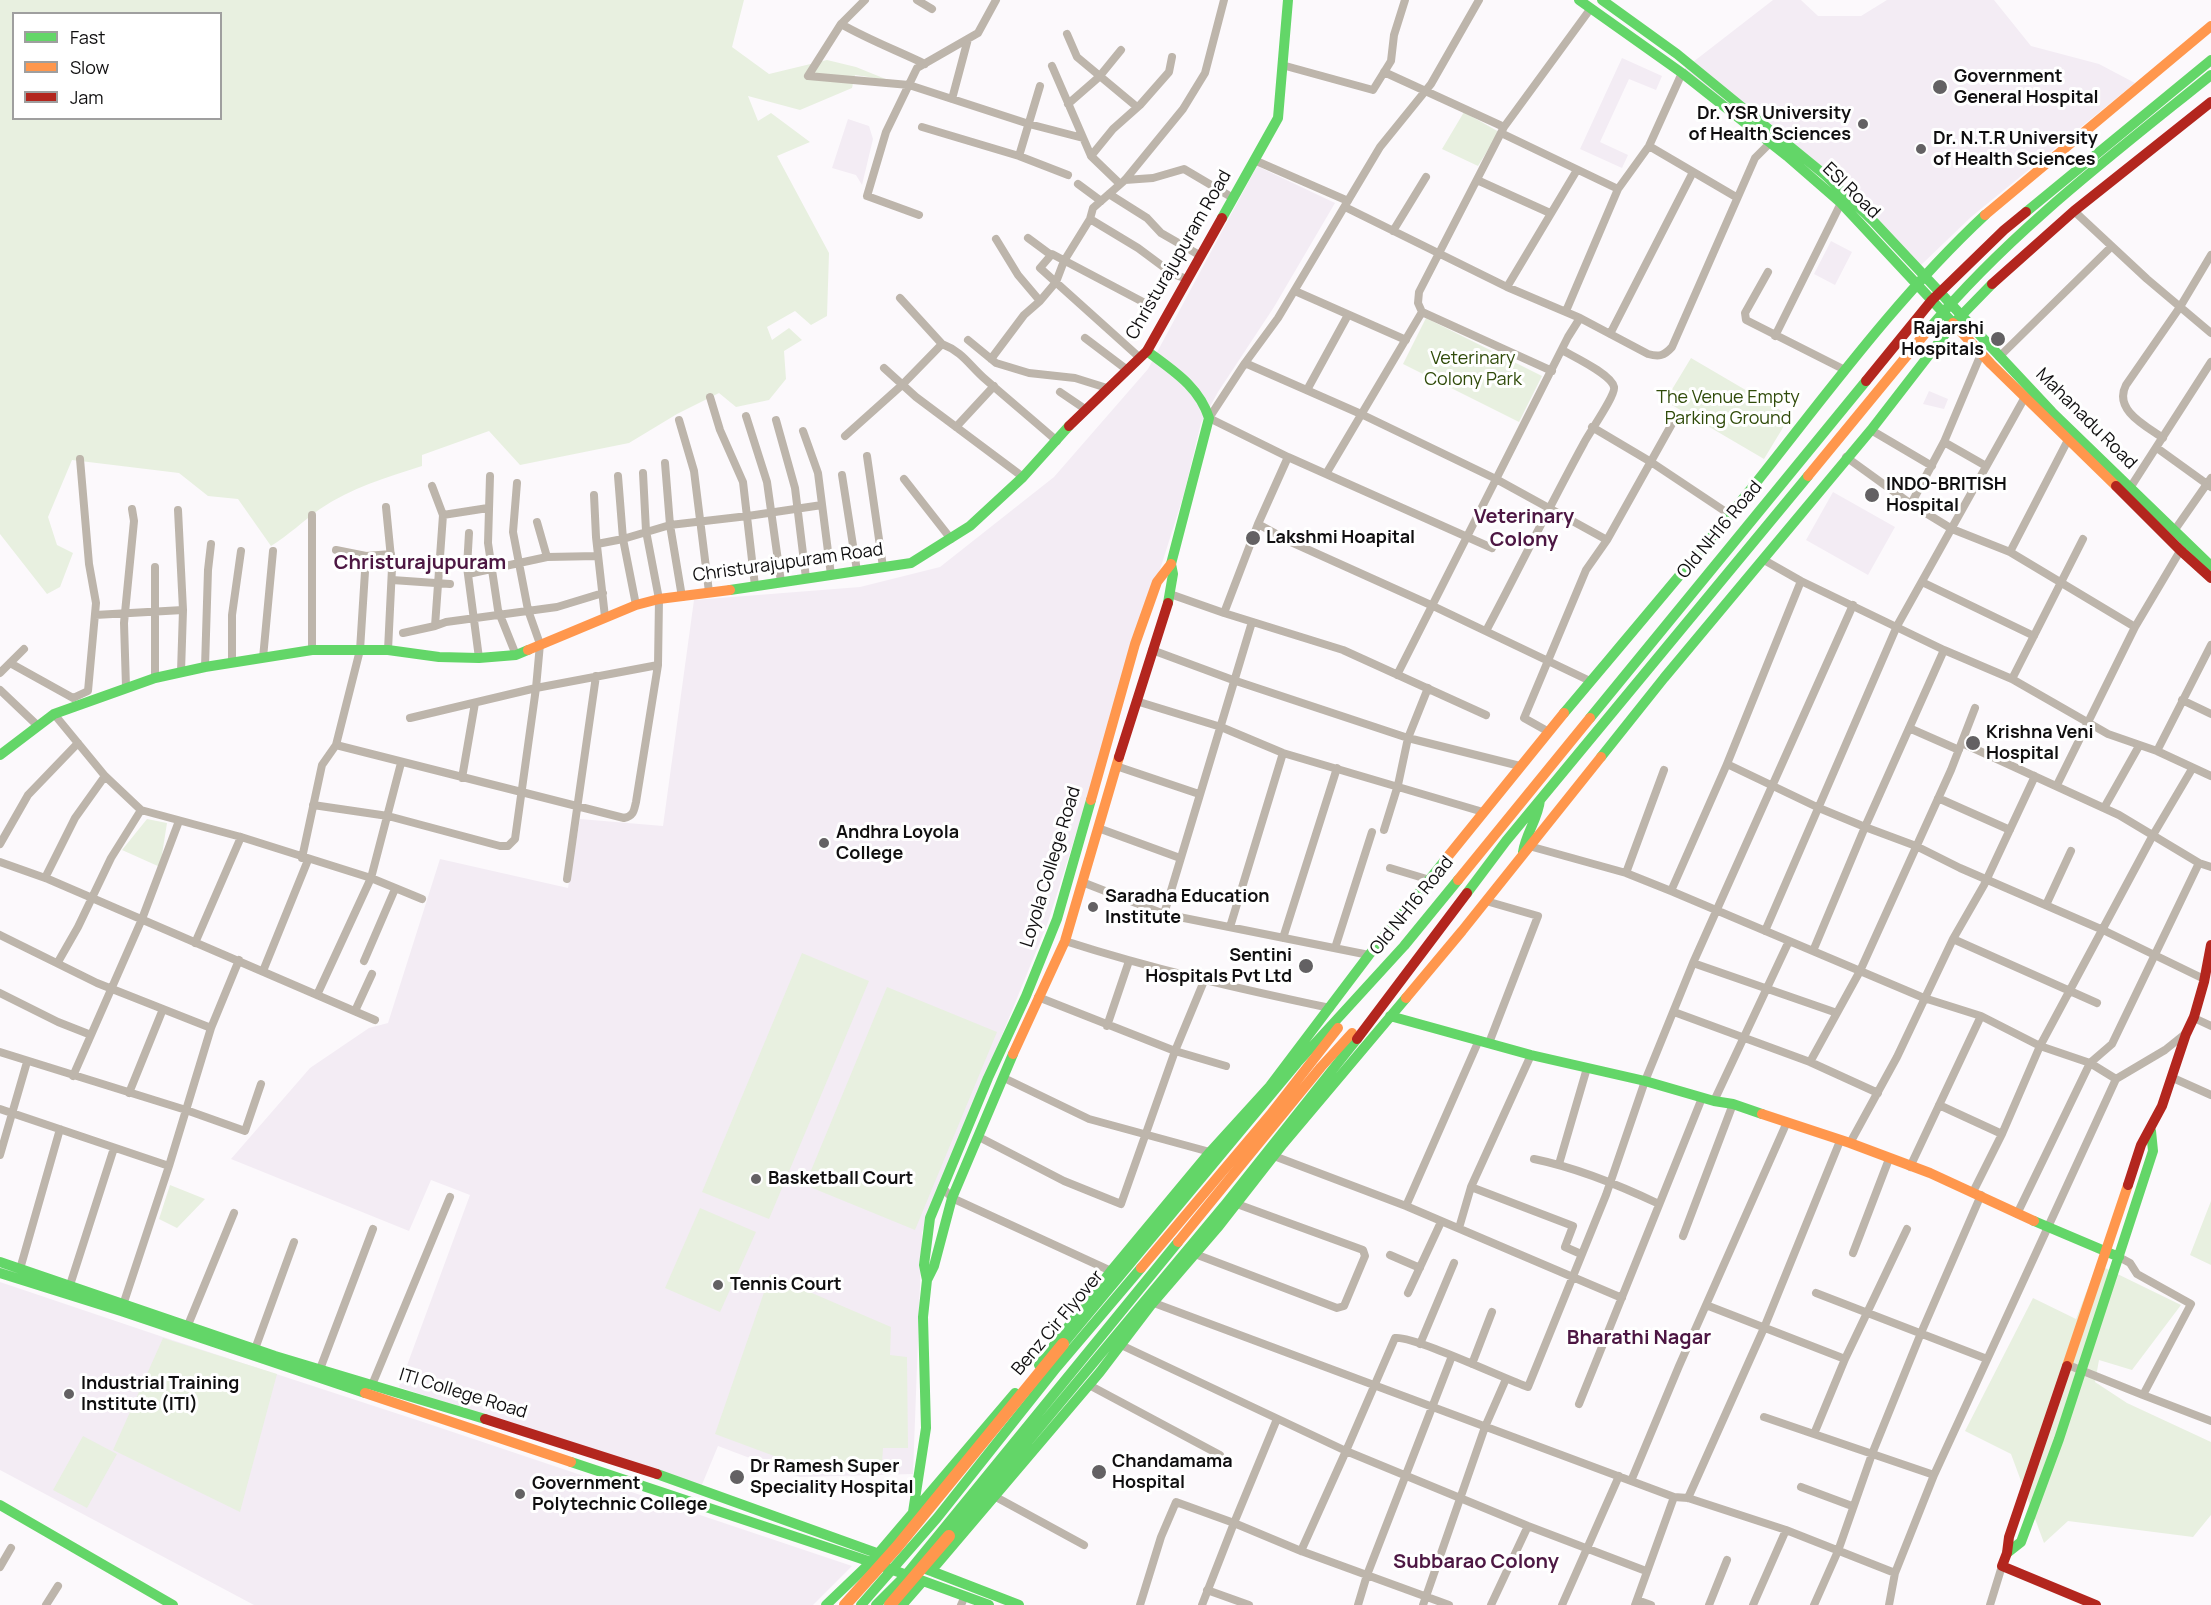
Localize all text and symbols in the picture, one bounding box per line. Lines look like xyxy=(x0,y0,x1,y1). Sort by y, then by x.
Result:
legend xyxy=(12,12,222,120)
text: Fast xyxy=(70,25,105,49)
text: Slow xyxy=(70,55,109,79)
place label: Government General Hospital xyxy=(1954,66,2099,109)
marker: Government General Hospital xyxy=(1931,78,1949,96)
text: Jam xyxy=(70,85,104,109)
place label: Dr. YSR University of Health Sciences xyxy=(1688,103,1851,146)
marker: Dr. YSR University of Health Sciences xyxy=(1856,117,1870,131)
place label: Dr. N.T.R University of Health Sciences xyxy=(1933,128,2098,170)
marker: Dr. N.T.R University of Health Sciences xyxy=(1914,142,1928,156)
street label: ESI Road xyxy=(1818,158,1884,224)
street label: Christurajupuram Road xyxy=(1122,166,1236,344)
place label: Rajarshi Hospitals xyxy=(1901,318,1984,360)
marker: Rajarshi Hospitals xyxy=(1989,330,2007,348)
park label: Veterinary Colony Park xyxy=(1424,348,1522,391)
street label: Mahanadu Road xyxy=(2031,364,2141,474)
park label: The Venue Empty Parking Ground xyxy=(1656,387,1800,430)
place label: INDO-BRITISH Hospital xyxy=(1886,474,2007,516)
street label: Old NH16 Road xyxy=(1673,477,1767,583)
marker: INDO-BRITISH Hospital xyxy=(1863,486,1881,504)
district label: Veterinary Colony xyxy=(1474,505,1574,552)
place label: Lakshmi Hoapital xyxy=(1266,527,1415,549)
marker: Lakshmi Hoapital xyxy=(1244,529,1262,547)
street label: Christurajupuram Road xyxy=(691,539,885,587)
district label: Christurajupuram xyxy=(334,551,506,575)
place label: Krishna Veni Hospital xyxy=(1986,722,2093,764)
marker: Krishna Veni Hospital xyxy=(1964,734,1982,752)
street label: Loyola College Road xyxy=(1016,784,1086,950)
place label: Andhra Loyola College xyxy=(836,822,959,864)
marker: Andhra Loyola College xyxy=(817,836,831,850)
street label: Old NH16 Road xyxy=(1366,852,1458,960)
place label: Saradha Education Institute xyxy=(1105,886,1270,928)
marker: Saradha Education Institute xyxy=(1086,900,1100,914)
place label: Sentini Hospitals Pvt Ltd xyxy=(1145,945,1292,988)
marker: Sentini Hospitals Pvt Ltd xyxy=(1297,957,1315,975)
place label: Basketball Court xyxy=(768,1168,913,1190)
marker: Basketball Court xyxy=(749,1172,763,1186)
street label: Benz Cir Flyover xyxy=(1008,1266,1108,1380)
place label: Tennis Court xyxy=(730,1274,842,1296)
marker: Tennis Court xyxy=(711,1278,725,1292)
district label: Bharathi Nagar xyxy=(1567,1326,1711,1350)
street label: ITI College Road xyxy=(396,1364,530,1424)
place label: Industrial Training Institute (ITI) xyxy=(81,1373,239,1416)
marker: Industrial Training Institute (ITI) xyxy=(62,1387,76,1401)
place label: Chandamama Hospital xyxy=(1112,1451,1233,1494)
place label: Dr Ramesh Super Speciality Hospital xyxy=(750,1456,914,1498)
marker: Chandamama Hospital xyxy=(1090,1463,1108,1481)
marker: Dr Ramesh Super Speciality Hospital xyxy=(728,1468,746,1486)
place label: Government Polytechnic College xyxy=(532,1473,708,1516)
marker: Government Polytechnic College xyxy=(513,1487,527,1501)
district label: Subbarao Colony xyxy=(1393,1550,1559,1574)

